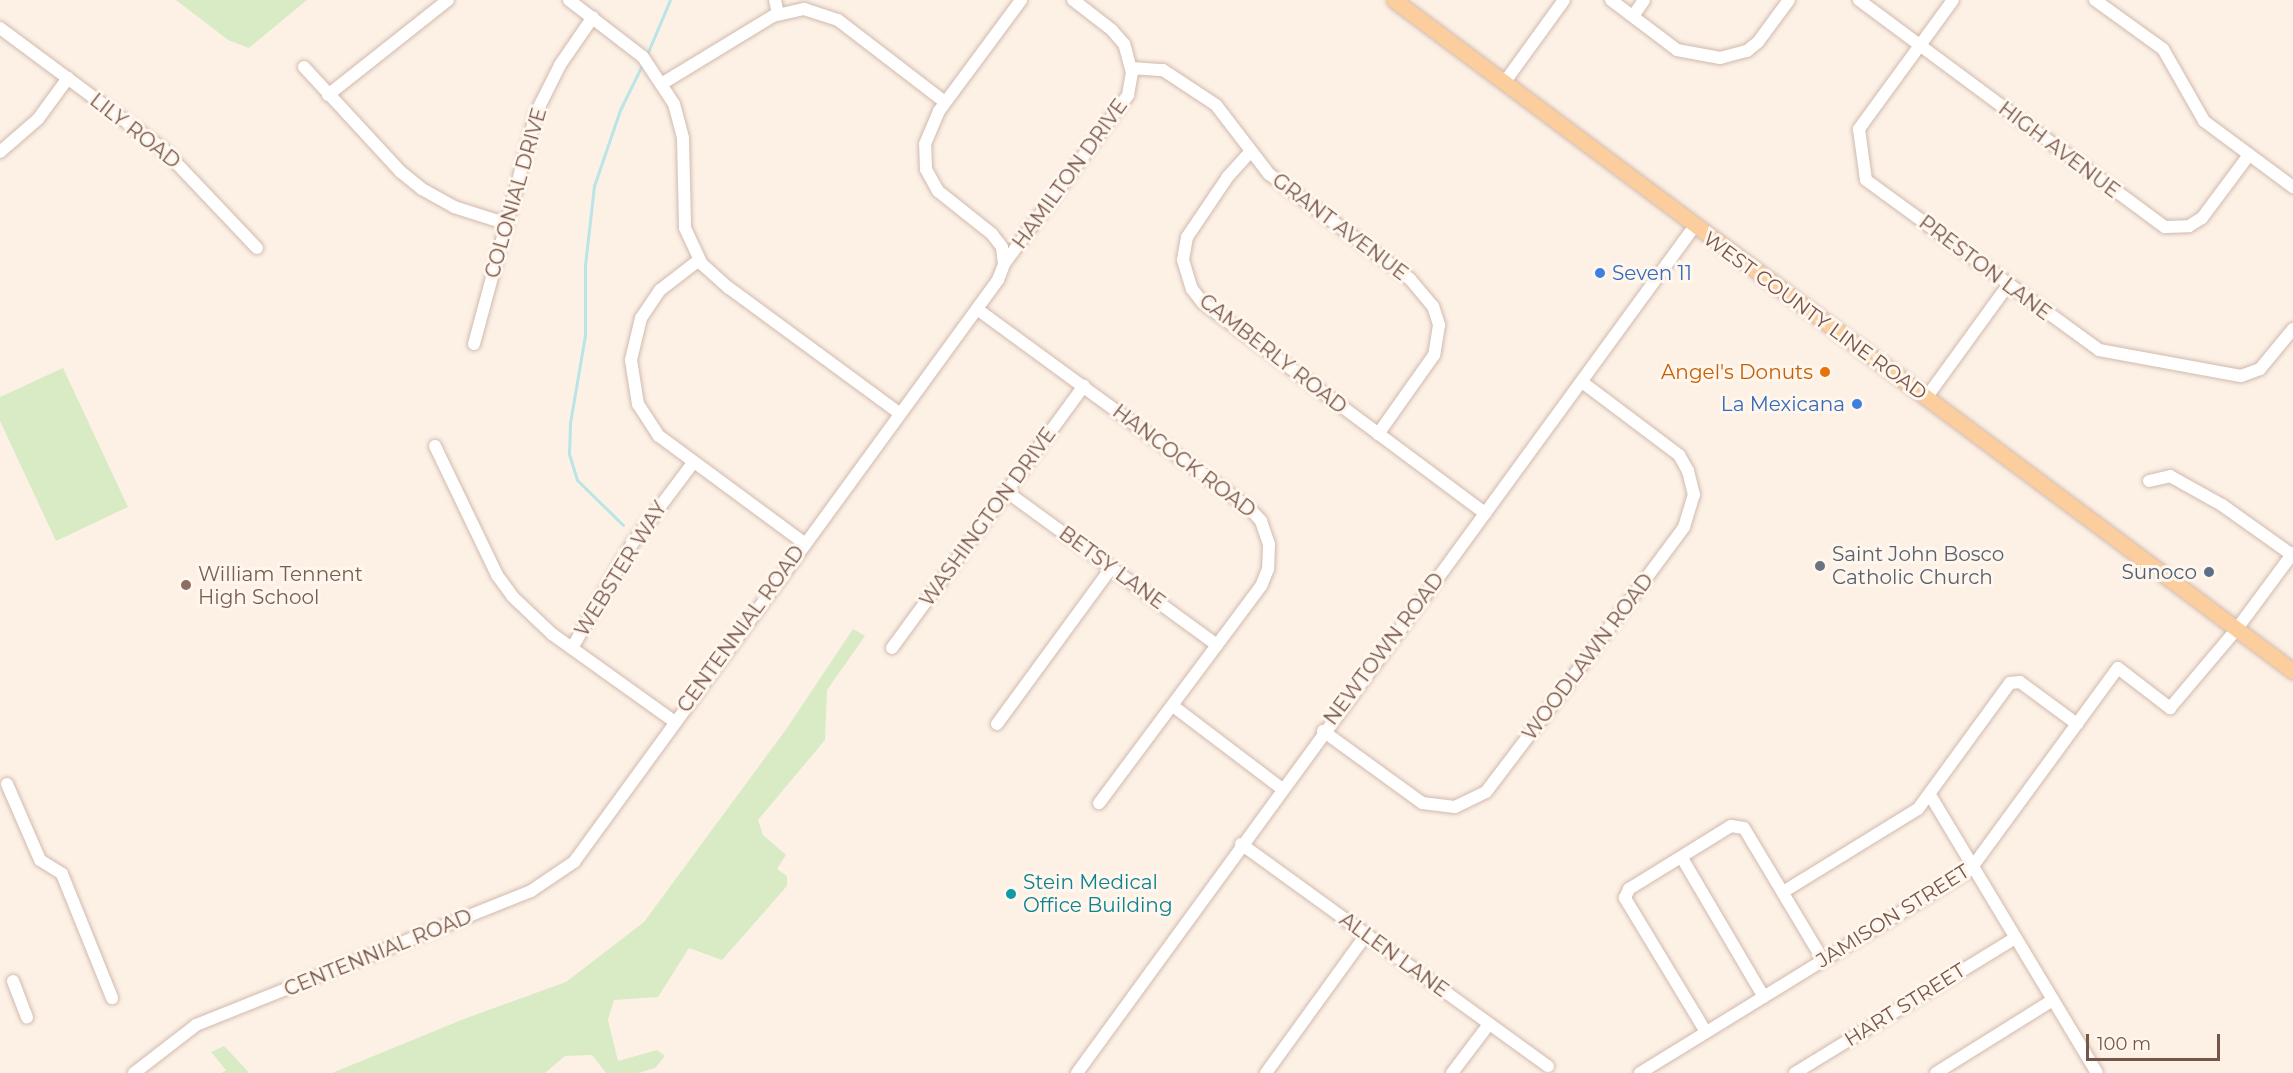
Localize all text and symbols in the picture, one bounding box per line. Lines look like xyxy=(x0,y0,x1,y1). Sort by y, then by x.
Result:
street label: LILY ROAD xyxy=(85,88,185,174)
street label: HAMILTON DRIVE xyxy=(1008,94,1132,254)
street label: HIGH AVENUE xyxy=(1994,97,2124,203)
street label: COLONIAL DRIVE xyxy=(480,105,552,281)
street label: GRANT AVENUE xyxy=(1268,168,1412,286)
street label: PRESTON LANE xyxy=(1914,210,2056,326)
street label: WEST COUNTY LINE ROAD xyxy=(1699,227,1931,405)
place label: Seven 11 xyxy=(1612,261,1692,285)
marker: Seven 11 xyxy=(1593,266,1607,280)
street label: CAMBERLY ROAD xyxy=(1195,289,1351,419)
place label: Angel's Donuts xyxy=(1661,360,1813,384)
marker: Angel's Donuts xyxy=(1818,365,1832,379)
place label: La Mexicana xyxy=(1721,392,1845,416)
marker: La Mexicana xyxy=(1850,397,1864,411)
street label: HANCOCK ROAD xyxy=(1108,399,1260,523)
street label: WASHINGTON DRIVE xyxy=(915,423,1061,611)
street label: WEBSTER WAY xyxy=(570,497,672,641)
street label: BETSY LANE xyxy=(1054,521,1170,615)
street label: CENTENNIAL ROAD xyxy=(672,541,810,717)
place label: Saint John Bosco Catholic Church xyxy=(1832,542,2004,589)
marker: Saint John Bosco Catholic Church xyxy=(1813,559,1827,573)
place label: Sunoco xyxy=(2122,560,2197,584)
place label: William Tennent High School xyxy=(198,562,363,609)
marker: Sunoco xyxy=(2202,565,2216,579)
street label: NEWTOWN ROAD xyxy=(1319,568,1449,730)
street label: WOODLAWN ROAD xyxy=(1517,569,1659,745)
marker: William Tennent High School xyxy=(179,578,193,592)
street label: JAMISON STREET xyxy=(1812,859,1974,973)
place label: Stein Medical Office Building xyxy=(1023,870,1173,917)
marker: Stein Medical Office Building xyxy=(1004,887,1018,901)
street label: CENTENNIAL ROAD xyxy=(281,904,475,1002)
street label: ALLEN LANE xyxy=(1335,908,1453,1002)
street label: HART STREET xyxy=(1840,958,1970,1052)
scale bar xyxy=(2089,1022,2222,1060)
text: 100 m xyxy=(2097,1033,2151,1055)

